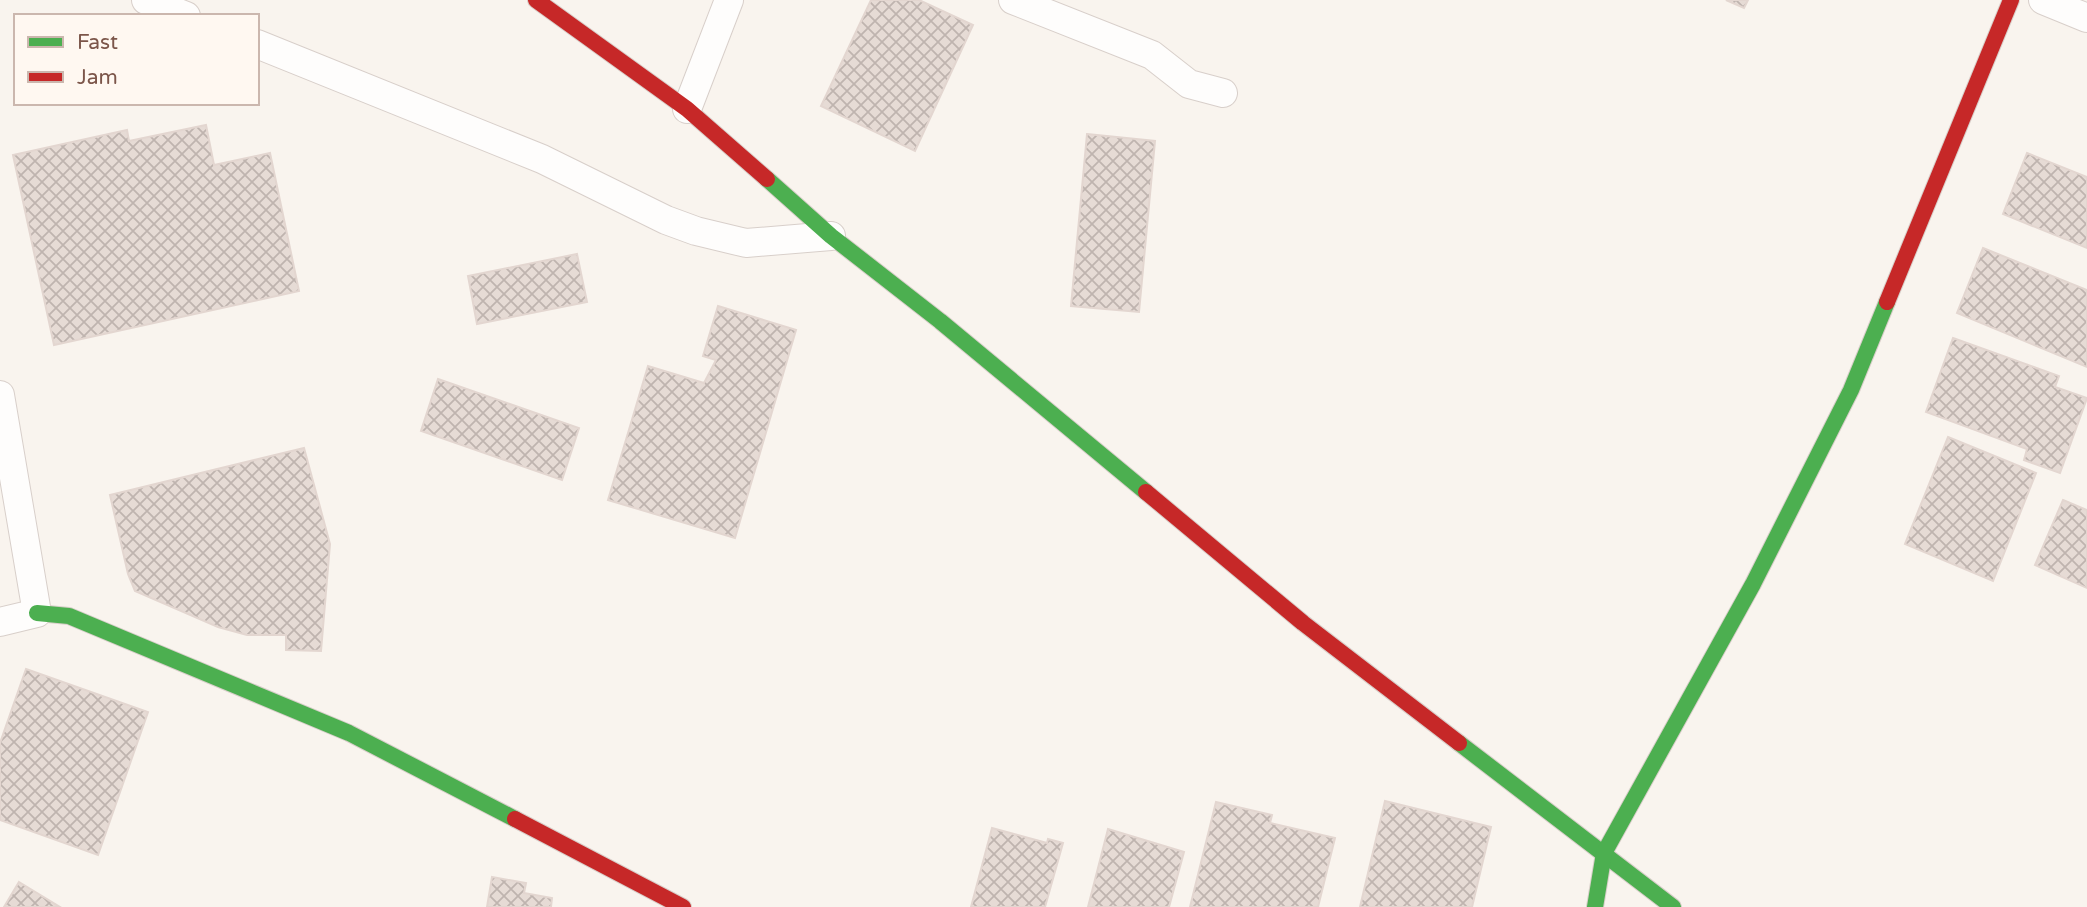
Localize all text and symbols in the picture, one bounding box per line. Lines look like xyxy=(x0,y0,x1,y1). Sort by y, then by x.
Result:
legend xyxy=(14,14,259,105)
text: Fast xyxy=(77,30,118,55)
text: Jam xyxy=(77,65,118,90)

